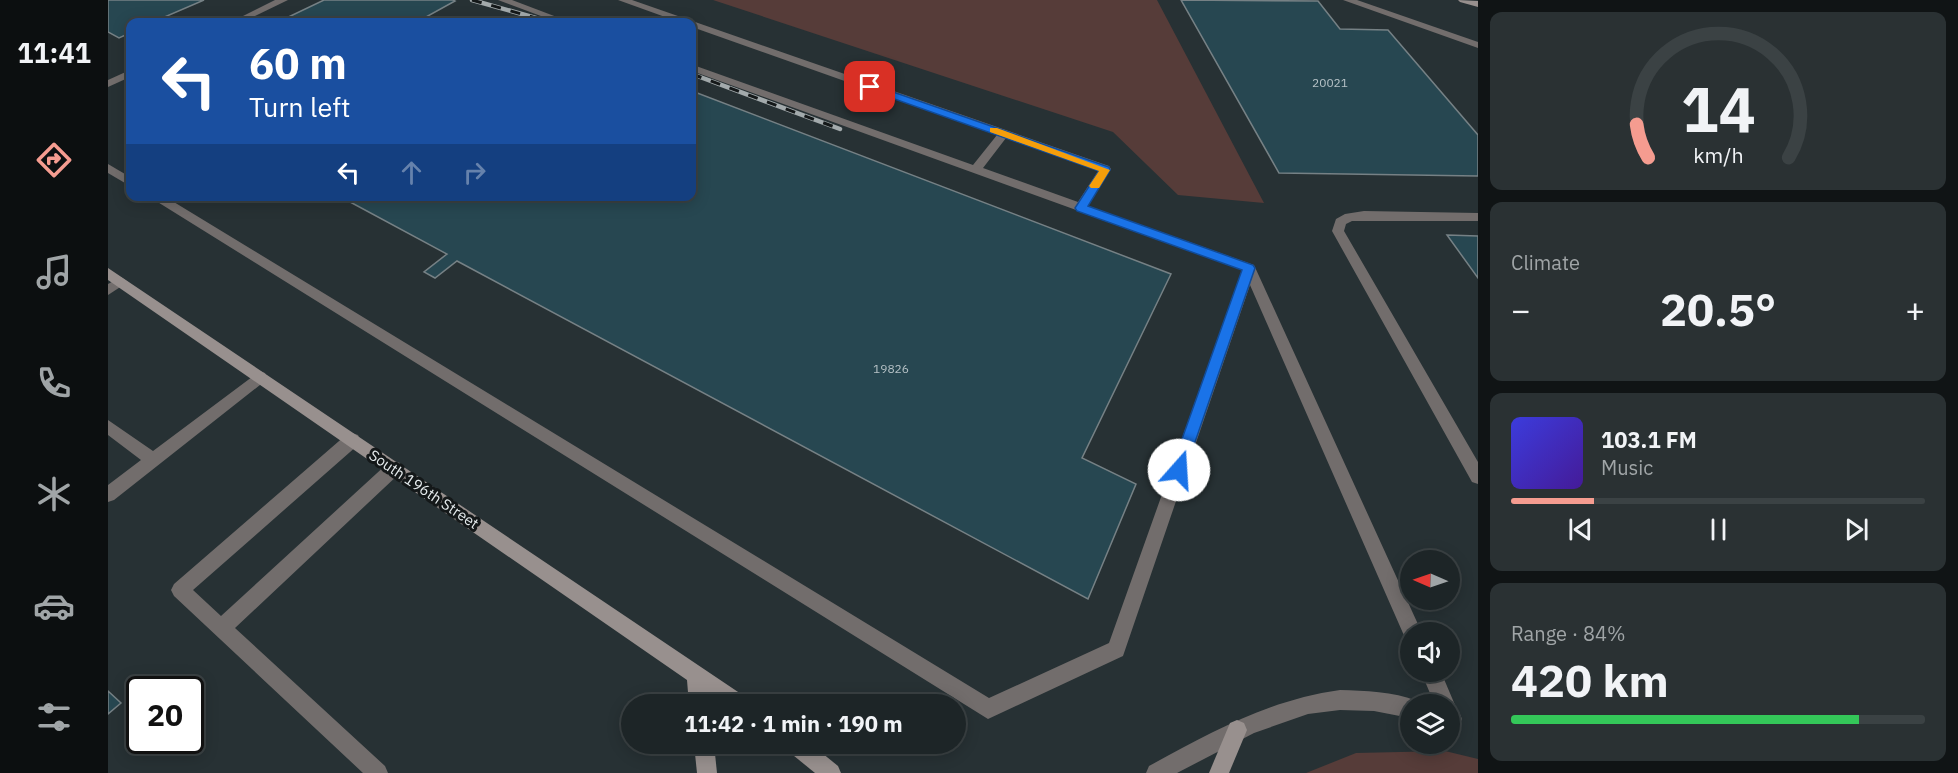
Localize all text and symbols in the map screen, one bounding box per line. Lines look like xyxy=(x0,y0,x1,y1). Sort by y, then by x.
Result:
text: 11:41 xyxy=(17,35,91,70)
text: 60 m xyxy=(249,36,347,91)
icon: left xyxy=(150,42,228,120)
pin xyxy=(844,61,895,112)
text: 14 xyxy=(1681,68,1755,149)
icon: arrive xyxy=(853,70,886,103)
house number: 20021 xyxy=(1312,75,1348,90)
text: Turn left xyxy=(249,89,350,124)
icon: directions xyxy=(33,139,75,181)
text: km/h xyxy=(1693,142,1743,170)
icon: left xyxy=(332,156,365,189)
icon: ahead xyxy=(395,156,428,189)
icon: right xyxy=(458,156,491,189)
text: Climate xyxy=(1511,249,1580,276)
icon: music xyxy=(33,251,75,293)
text: 20.5° xyxy=(1660,280,1776,338)
text: − xyxy=(1511,288,1531,331)
text: + xyxy=(1905,288,1925,331)
house number: 19826 xyxy=(873,361,909,376)
icon: phone xyxy=(33,362,75,404)
text: 103.1 FM xyxy=(1601,425,1697,454)
position arrow xyxy=(1147,438,1211,502)
street label: South 196th Street xyxy=(365,445,483,533)
text: Music xyxy=(1601,454,1653,481)
icon: climate xyxy=(33,473,75,515)
icon: previous xyxy=(1564,513,1597,546)
icon: pause xyxy=(1702,513,1735,546)
icon: next xyxy=(1840,513,1873,546)
north arrow xyxy=(1400,550,1460,610)
map controls xyxy=(1400,550,1460,754)
icon: car xyxy=(33,585,75,627)
text: Range · 84% xyxy=(1511,620,1626,647)
button: sound xyxy=(1400,622,1460,682)
text: 420 km xyxy=(1511,651,1669,709)
speed limit sign: 20 xyxy=(126,676,204,754)
button: layers xyxy=(1400,694,1460,754)
icon: filters xyxy=(33,696,75,738)
text: 11:42 · 1 min · 190 m xyxy=(684,709,903,738)

